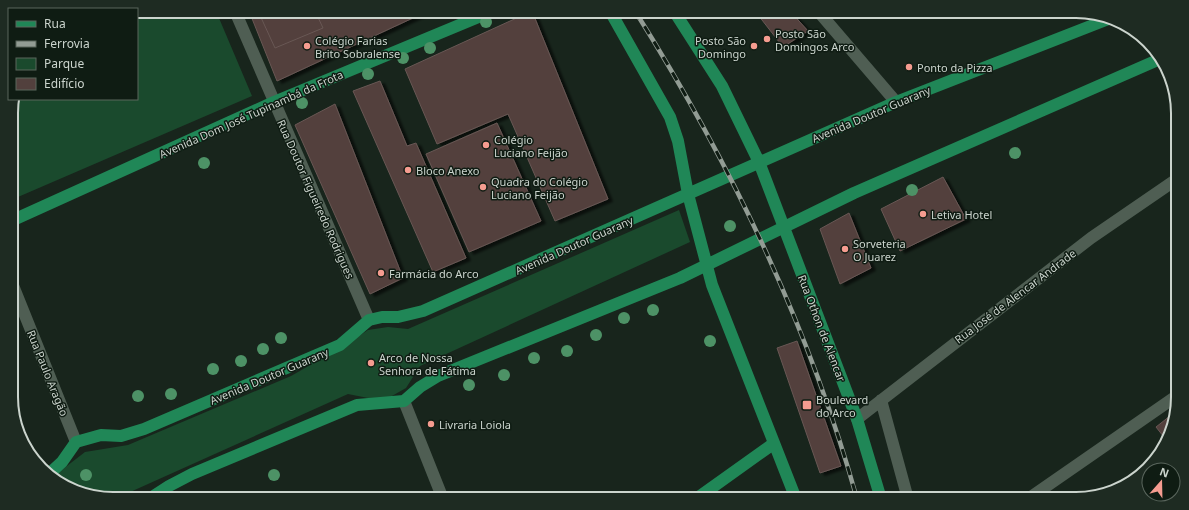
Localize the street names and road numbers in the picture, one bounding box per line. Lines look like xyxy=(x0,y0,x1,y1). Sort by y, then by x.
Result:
street label: Avenida Dom José Tupinambá da Frota xyxy=(157,67,345,161)
street label: Avenida Doutor Guarany xyxy=(809,82,933,146)
street label: Rua Doutor Figueiredo Rodrigues xyxy=(274,117,358,281)
street label: Avenida Doutor Guarany xyxy=(513,212,636,278)
street label: Rua José de Alencar Andrade xyxy=(951,245,1079,347)
street label: Rua Othon de Alencar xyxy=(795,273,849,384)
street label: Rua Paulo Aragão xyxy=(24,328,72,419)
street label: Avenida Doutor Guarany xyxy=(207,344,331,408)

